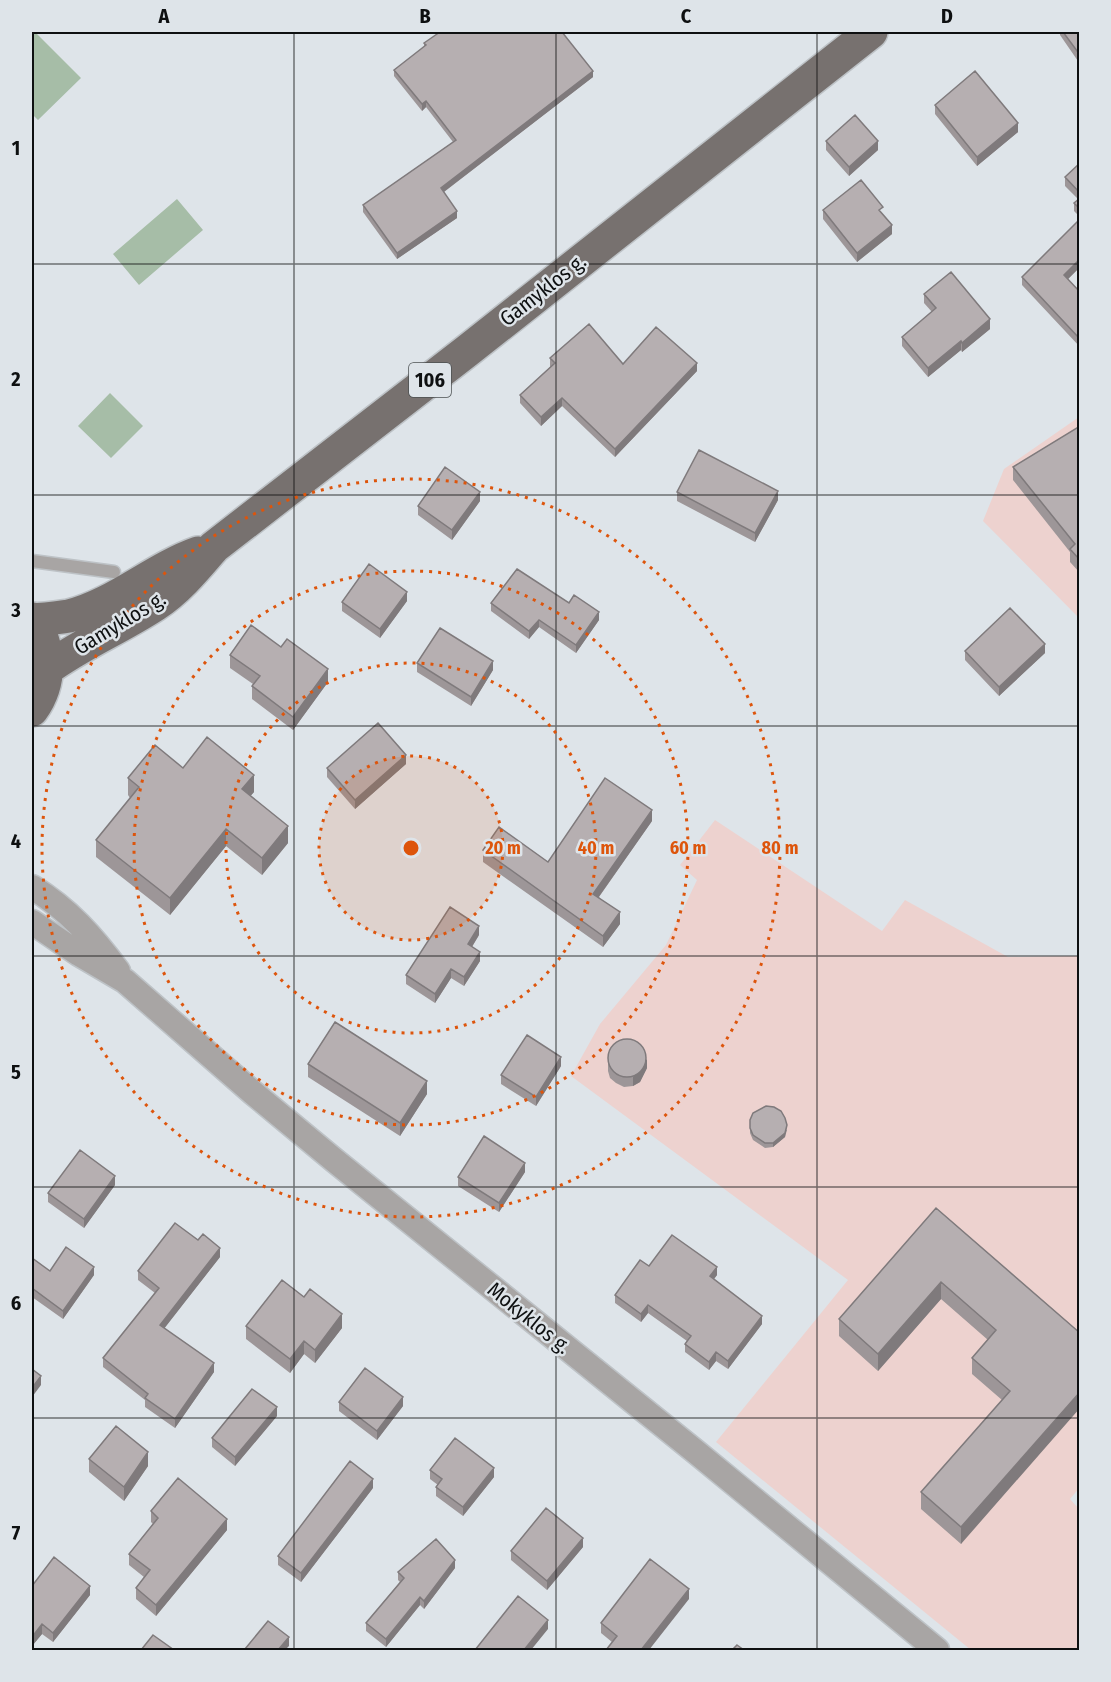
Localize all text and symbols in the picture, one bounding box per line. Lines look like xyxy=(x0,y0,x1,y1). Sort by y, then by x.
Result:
text: A xyxy=(158,4,171,28)
text: B xyxy=(419,4,431,28)
text: C xyxy=(681,4,692,28)
text: D xyxy=(941,4,953,28)
text: 1 xyxy=(12,136,20,160)
street label: Gamyklos g. xyxy=(495,248,591,332)
road number: 106 xyxy=(409,363,451,397)
text: 2 xyxy=(10,367,21,391)
street label: Gamyklos g. xyxy=(70,586,170,660)
text: 3 xyxy=(10,598,21,622)
text: 4 xyxy=(11,829,21,853)
text: 20 m xyxy=(484,837,521,859)
text: 40 m xyxy=(578,837,614,859)
text: 60 m xyxy=(670,837,706,859)
text: 80 m xyxy=(762,837,798,859)
centre of rings xyxy=(401,838,421,858)
text: 5 xyxy=(11,1060,21,1084)
street label: Mokyklos g. xyxy=(482,1277,576,1359)
text: 6 xyxy=(11,1291,21,1315)
text: 7 xyxy=(12,1521,21,1545)

